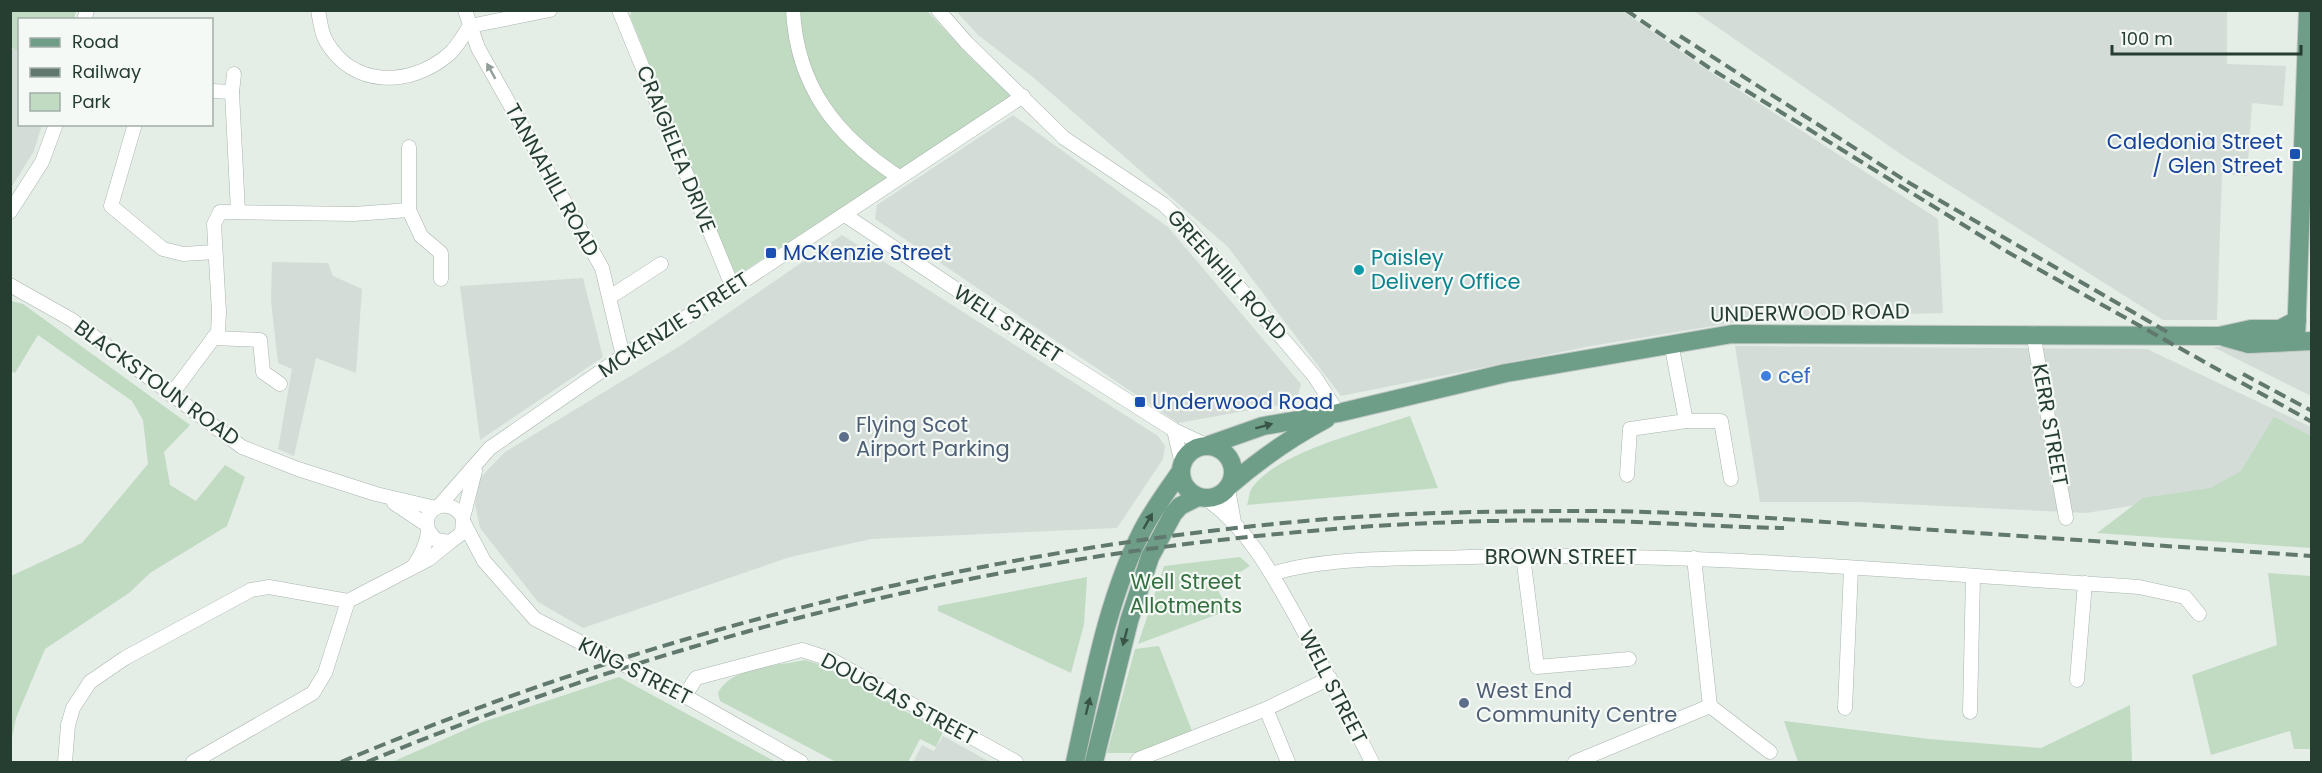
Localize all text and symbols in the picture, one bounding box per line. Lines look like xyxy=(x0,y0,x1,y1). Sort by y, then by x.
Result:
legend xyxy=(18,18,213,126)
scale bar xyxy=(2112,18,2301,56)
text: 100 m xyxy=(2121,26,2173,51)
text: Road xyxy=(72,29,119,54)
text: Railway xyxy=(72,59,141,84)
street label: CRAIGIELEA DRIVE xyxy=(630,61,723,237)
one-way arrow xyxy=(486,62,496,79)
text: Park xyxy=(72,89,111,114)
street label: TANNAHILL ROAD xyxy=(498,98,607,262)
place label: Caledonia Street / Glen Street xyxy=(2107,127,2283,180)
marker: Caledonia Street / Glen Street xyxy=(2288,147,2302,161)
street label: GREENHILL ROAD xyxy=(1161,203,1294,346)
place label: MCKenzie Street xyxy=(783,238,951,267)
place label: Paisley Delivery Office xyxy=(1371,243,1521,296)
marker: MCKenzie Street xyxy=(764,246,778,260)
marker: Paisley Delivery Office xyxy=(1352,263,1366,277)
street label: MCKENZIE STREET xyxy=(593,265,755,384)
street label: WELL STREET xyxy=(948,278,1068,370)
street label: UNDERWOOD ROAD xyxy=(1710,296,1910,329)
street label: BLACKSTOUN ROAD xyxy=(69,313,246,452)
place label: cef xyxy=(1778,361,1811,390)
street label: KERR STREET xyxy=(2025,361,2076,488)
marker: cef xyxy=(1759,369,1773,383)
place label: Underwood Road xyxy=(1152,387,1333,416)
marker: Underwood Road xyxy=(1133,395,1147,409)
place label: Flying Scot Airport Parking xyxy=(856,410,1010,463)
one-way arrow xyxy=(1255,421,1273,431)
marker: Flying Scot Airport Parking xyxy=(837,430,851,444)
one-way arrow xyxy=(1143,512,1153,529)
street label: BROWN STREET xyxy=(1485,542,1637,571)
park label: Well Street Allotments xyxy=(1130,567,1242,620)
street label: WELL STREET xyxy=(1292,625,1375,749)
one-way arrow xyxy=(1120,628,1129,646)
street label: KING STREET xyxy=(573,630,697,712)
street label: DOUGLAS STREET xyxy=(816,645,982,752)
place label: West End Community Centre xyxy=(1476,676,1677,729)
one-way arrow xyxy=(1084,696,1093,714)
marker: West End Community Centre xyxy=(1457,696,1471,710)

